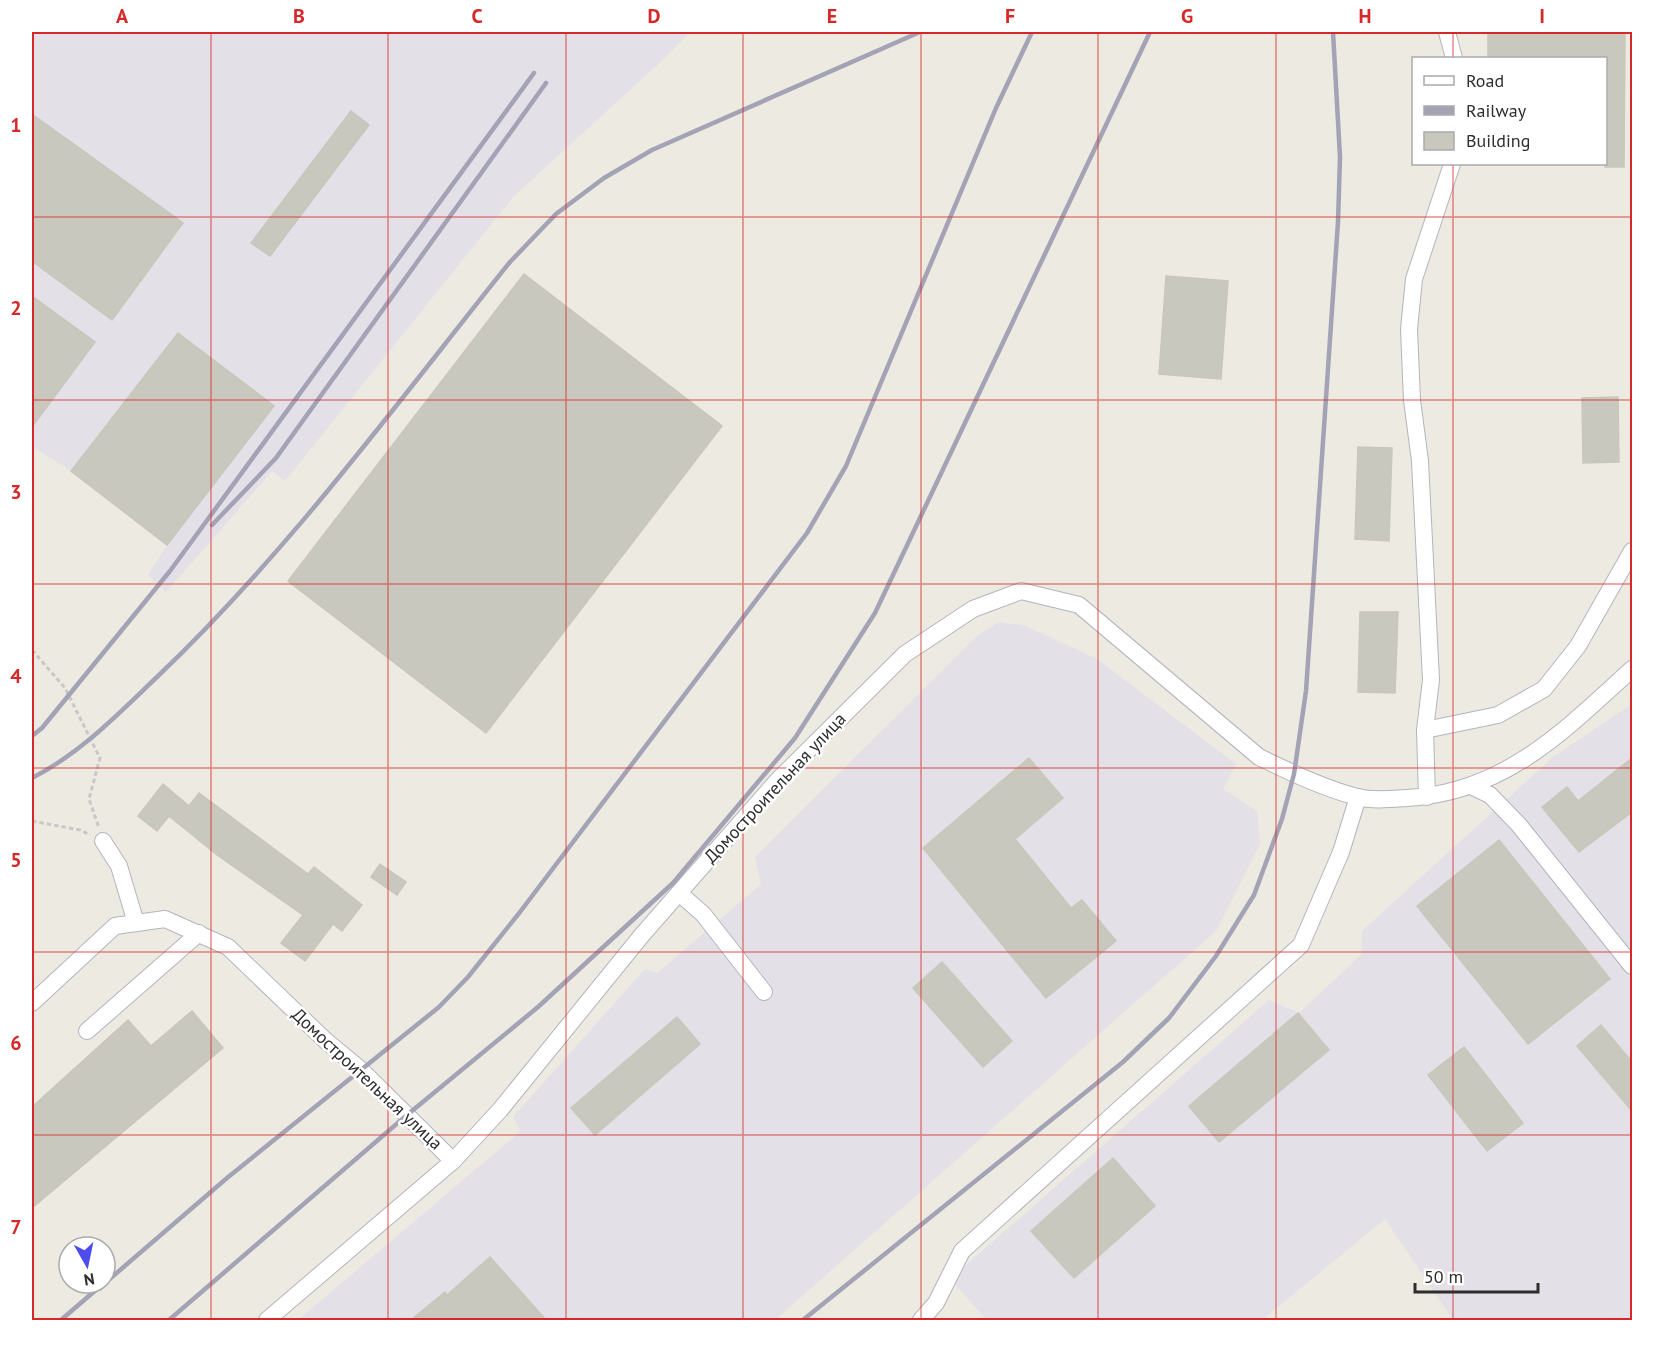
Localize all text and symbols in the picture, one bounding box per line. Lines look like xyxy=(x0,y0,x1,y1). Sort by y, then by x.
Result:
text: A xyxy=(116,3,129,29)
text: B xyxy=(293,3,305,29)
text: C xyxy=(471,3,483,29)
text: D xyxy=(648,3,661,29)
text: E xyxy=(827,3,837,29)
text: F xyxy=(1005,3,1015,29)
text: G xyxy=(1181,3,1193,29)
text: H xyxy=(1358,3,1372,29)
text: I xyxy=(1539,3,1545,29)
legend xyxy=(1412,57,1607,165)
text: Road xyxy=(1466,69,1504,92)
text: Railway xyxy=(1466,99,1527,122)
text: 1 xyxy=(10,112,22,138)
text: Building xyxy=(1466,129,1530,152)
text: 2 xyxy=(10,295,22,321)
text: 3 xyxy=(10,479,22,505)
text: 4 xyxy=(10,663,22,689)
street label: Домостроительная улица xyxy=(699,708,850,868)
text: 5 xyxy=(10,847,22,873)
street label: Домостроительная улица xyxy=(287,1003,447,1154)
text: 6 xyxy=(10,1030,22,1056)
text: 7 xyxy=(10,1214,22,1240)
north arrow xyxy=(57,1235,117,1295)
scale bar xyxy=(1415,1256,1538,1294)
text: 50 m xyxy=(1424,1265,1463,1288)
text: N xyxy=(83,1269,96,1291)

